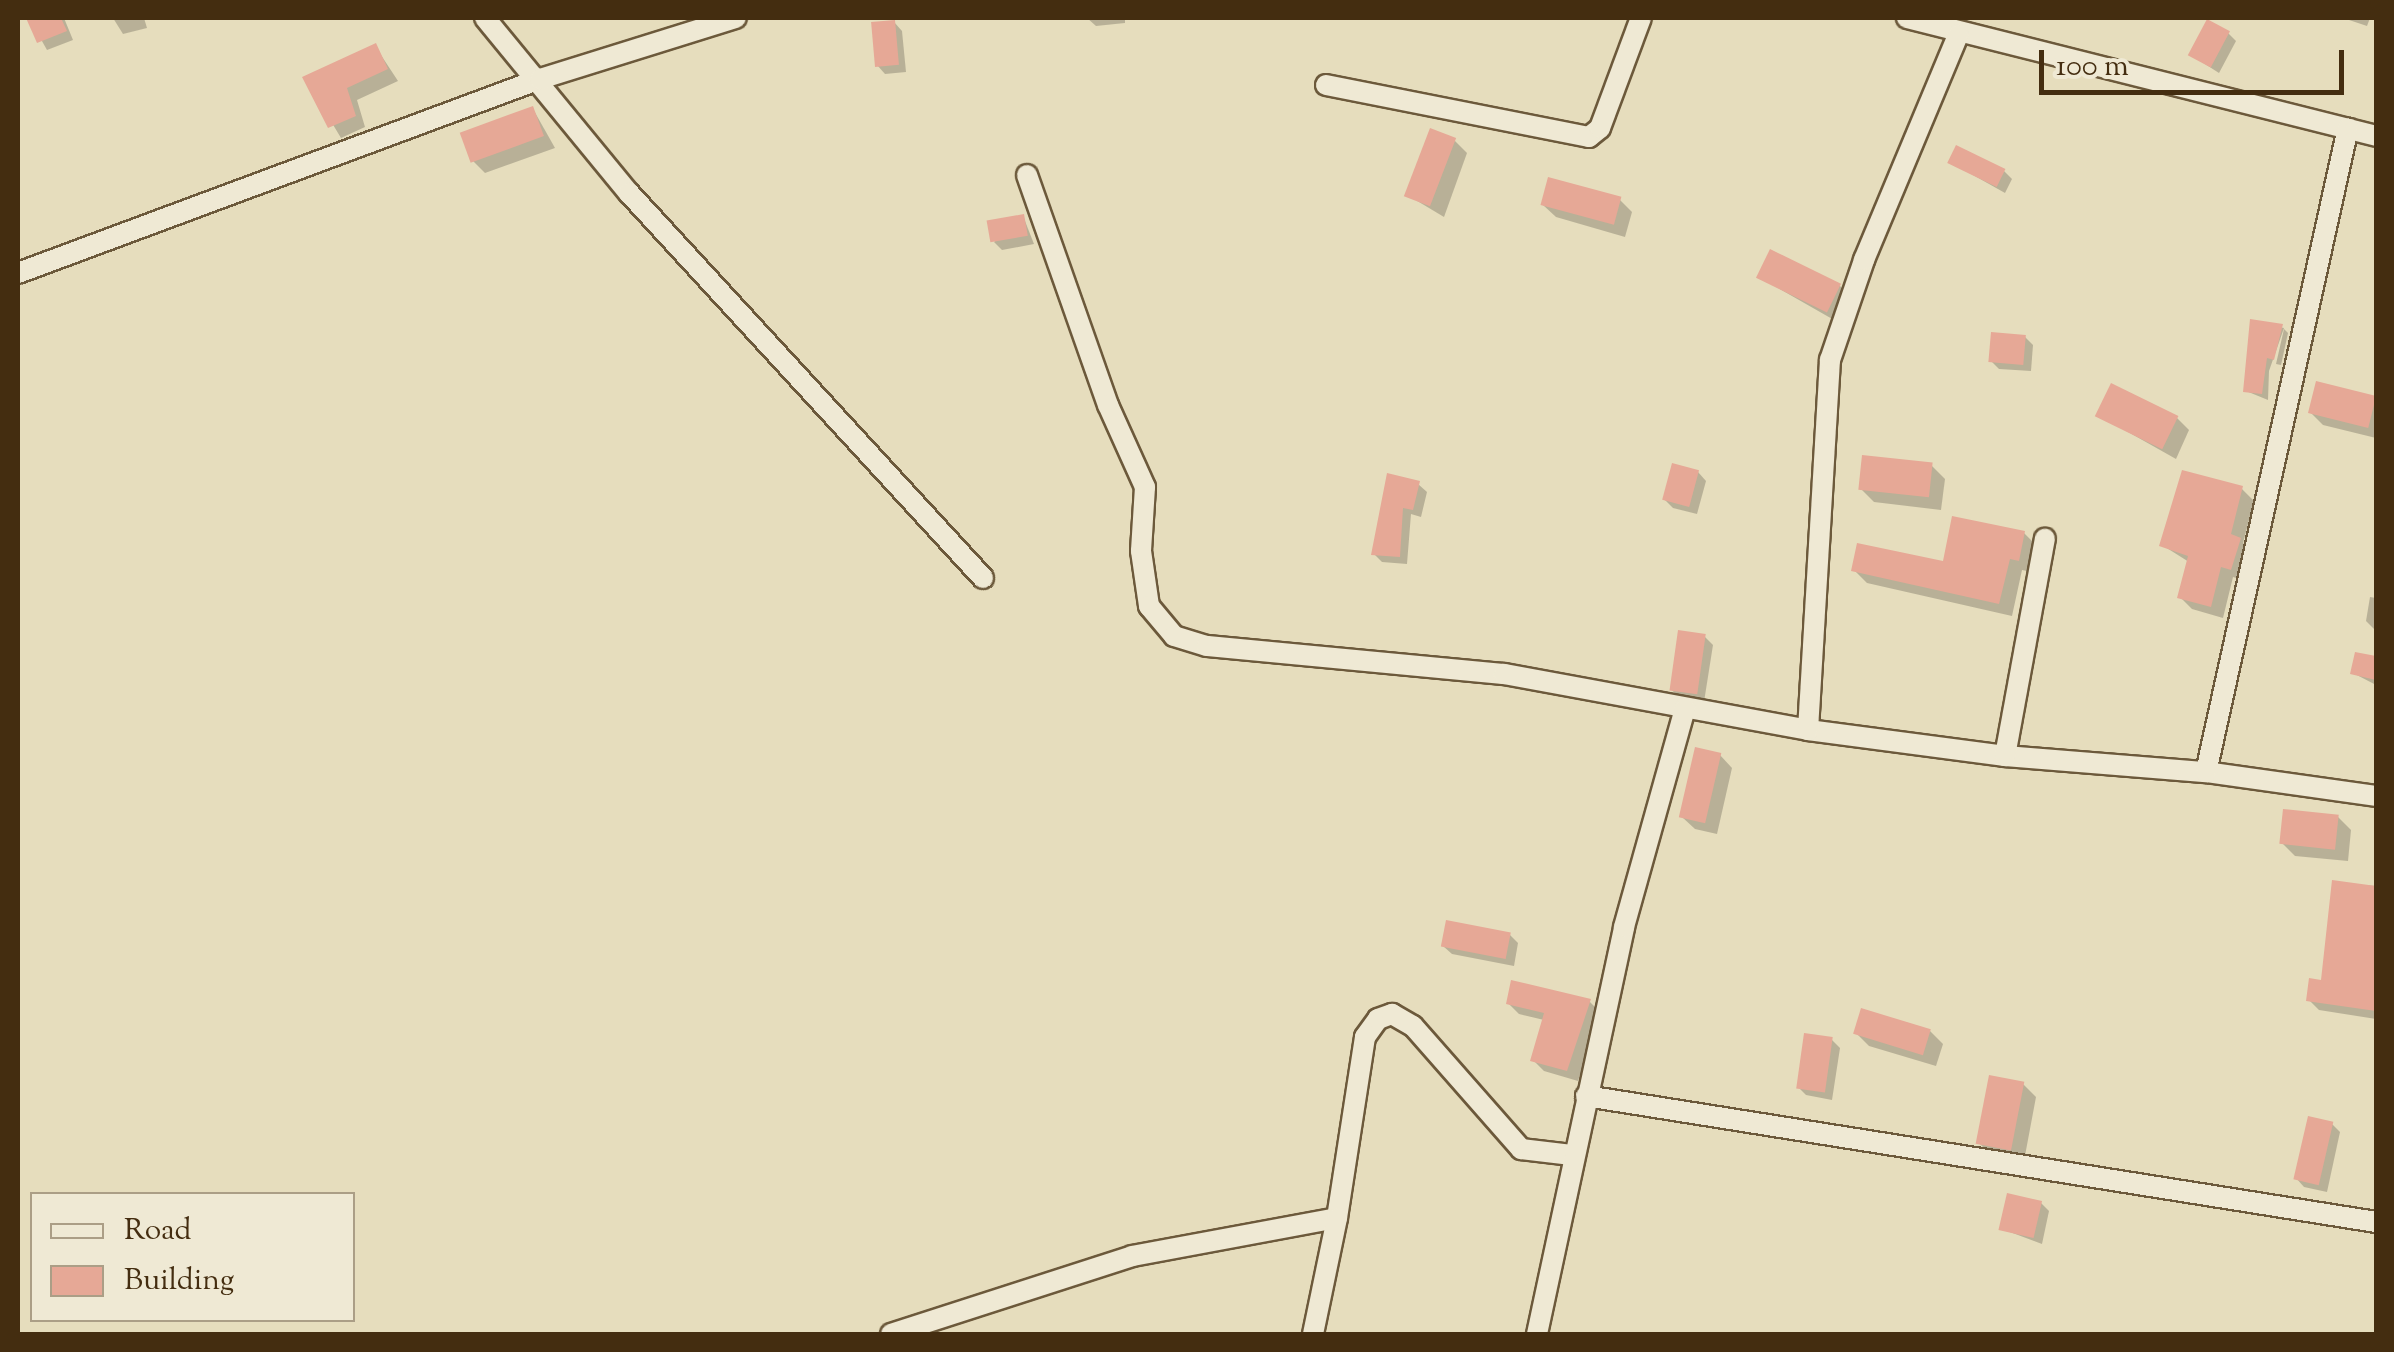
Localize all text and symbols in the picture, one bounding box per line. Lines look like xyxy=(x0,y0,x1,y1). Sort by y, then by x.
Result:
scale bar xyxy=(2044,30,2349,92)
text: 100 m xyxy=(2056,46,2129,89)
legend xyxy=(30,1192,355,1322)
text: Road xyxy=(124,1210,191,1253)
text: Building xyxy=(124,1260,234,1303)

